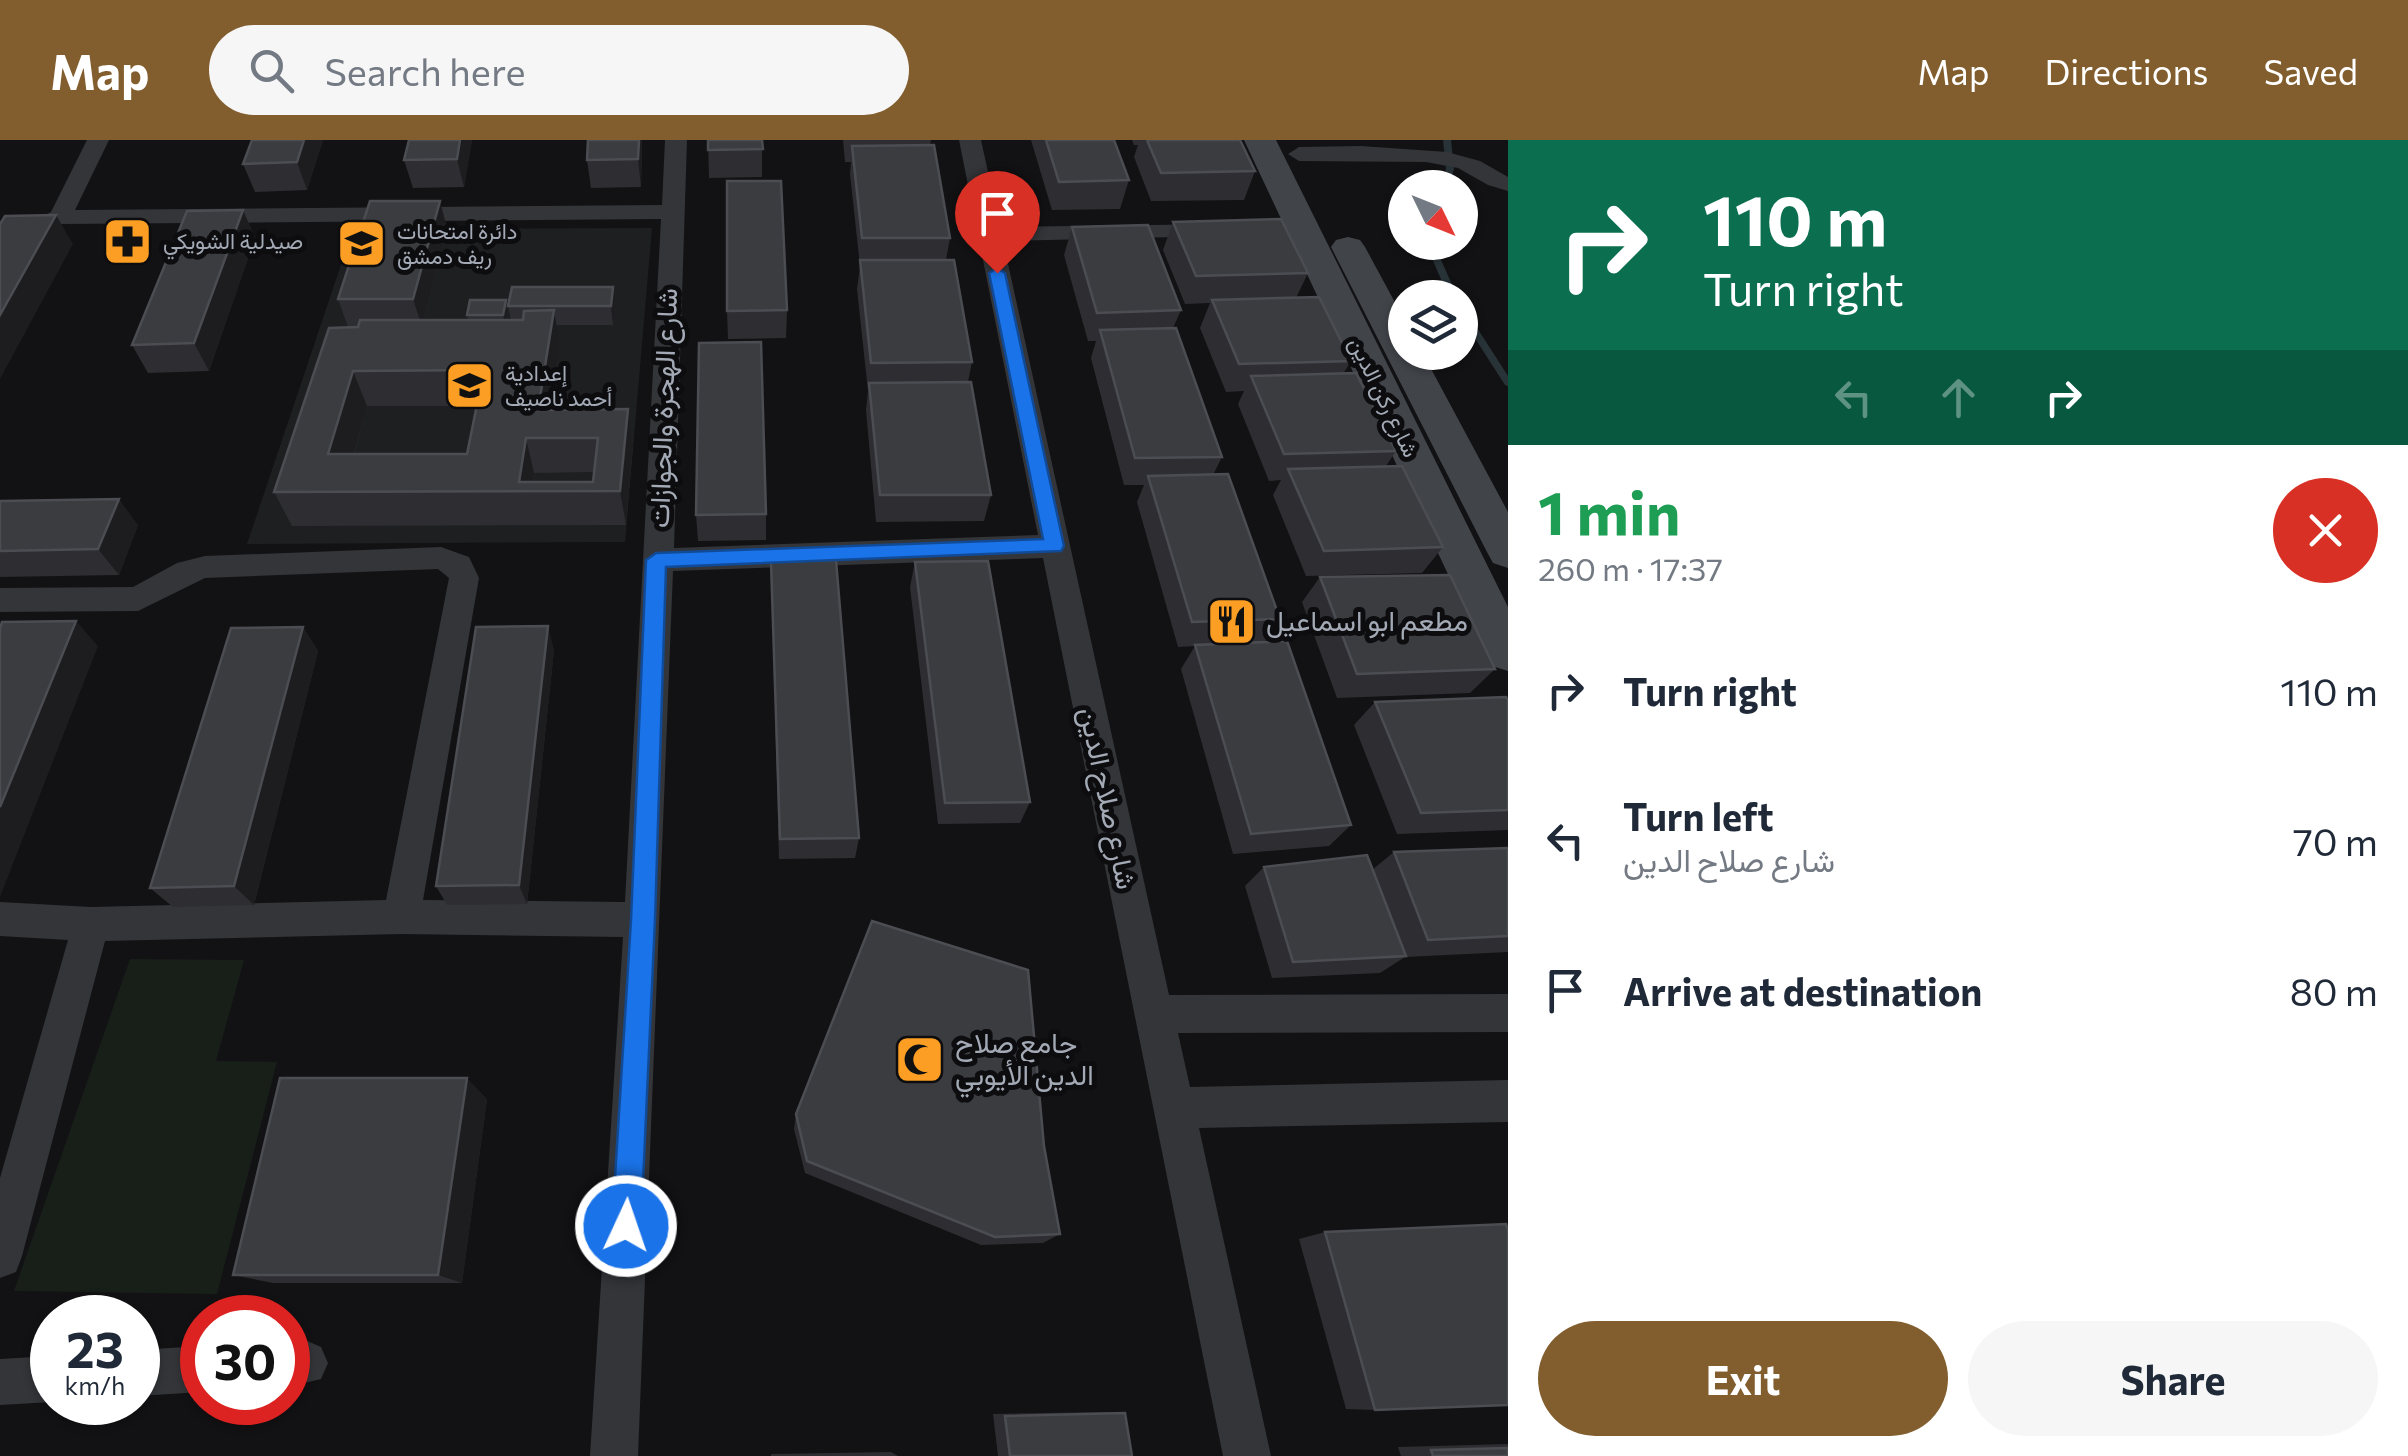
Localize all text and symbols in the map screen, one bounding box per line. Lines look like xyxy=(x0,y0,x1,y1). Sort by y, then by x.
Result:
search box xyxy=(209,25,909,115)
text: Map xyxy=(50,41,149,100)
icon: search xyxy=(244,43,299,98)
text: Search here xyxy=(324,47,525,94)
text: Map xyxy=(1917,49,1989,92)
text: Directions xyxy=(2044,49,2209,92)
text: Saved xyxy=(2264,49,2358,92)
north arrow xyxy=(1388,170,1478,260)
map controls xyxy=(1388,170,1478,370)
pin xyxy=(955,171,1040,274)
text: 110 m xyxy=(1703,175,1887,260)
icon: right xyxy=(1538,180,1668,310)
icon: arrive xyxy=(970,186,1025,241)
pharmacy icon: صيدلية الشويكي xyxy=(102,215,154,267)
place label: دائرة امتحانات ريف دمشق xyxy=(397,217,517,270)
school or university icon: دائرة امتحانات ريف دمشق xyxy=(336,218,388,270)
place label: صيدلية الشويكي xyxy=(163,227,303,260)
text: Turn right xyxy=(1703,260,1904,315)
button: layers xyxy=(1388,280,1478,370)
street label: شارع الهجرة والجوازات xyxy=(641,287,686,529)
street label: شارع ركن الدين xyxy=(1342,332,1425,462)
place label: إعدادية أحمد ناصيف xyxy=(505,359,612,411)
school or university icon: إعدادية أحمد ناصيف xyxy=(444,360,496,412)
icon: left xyxy=(1826,370,1881,425)
icon: ahead xyxy=(1931,370,1986,425)
icon: right xyxy=(2036,370,2091,425)
text: 1 min xyxy=(1538,474,1680,547)
button: close xyxy=(2273,478,2378,583)
text: 260 m · 17:37 xyxy=(1538,548,1723,588)
restaurant icon: مطعم ابو اسماعيل xyxy=(1205,595,1257,647)
place label: مطعم ابو اسماعيل xyxy=(1266,603,1468,640)
icon: right xyxy=(1538,663,1593,718)
text: Turn right xyxy=(1623,667,1797,714)
text: 110 m xyxy=(2280,667,2378,714)
street label: شارع صلاح الدين xyxy=(1070,704,1145,893)
text: Turn left xyxy=(1623,792,1774,839)
icon: left xyxy=(1538,813,1593,868)
text: 70 m xyxy=(2293,817,2378,864)
text: شارع صلاح الدين xyxy=(1623,839,1835,879)
icon: arrive xyxy=(1538,963,1593,1018)
text: Arrive at destination xyxy=(1623,967,1982,1014)
text: 80 m xyxy=(2290,967,2378,1014)
place label: جامع صلاح الدين الأيوبي xyxy=(955,1025,1094,1098)
mosque icon: جامع صلاح الدين الأيوبي xyxy=(894,1033,946,1085)
position arrow xyxy=(574,1174,678,1278)
speed limit sign: 30 xyxy=(180,1295,310,1425)
text: 23 xyxy=(66,1317,124,1378)
button: Exit xyxy=(1538,1321,1948,1436)
button: Share xyxy=(1968,1321,2378,1436)
text: km/h xyxy=(65,1370,125,1400)

